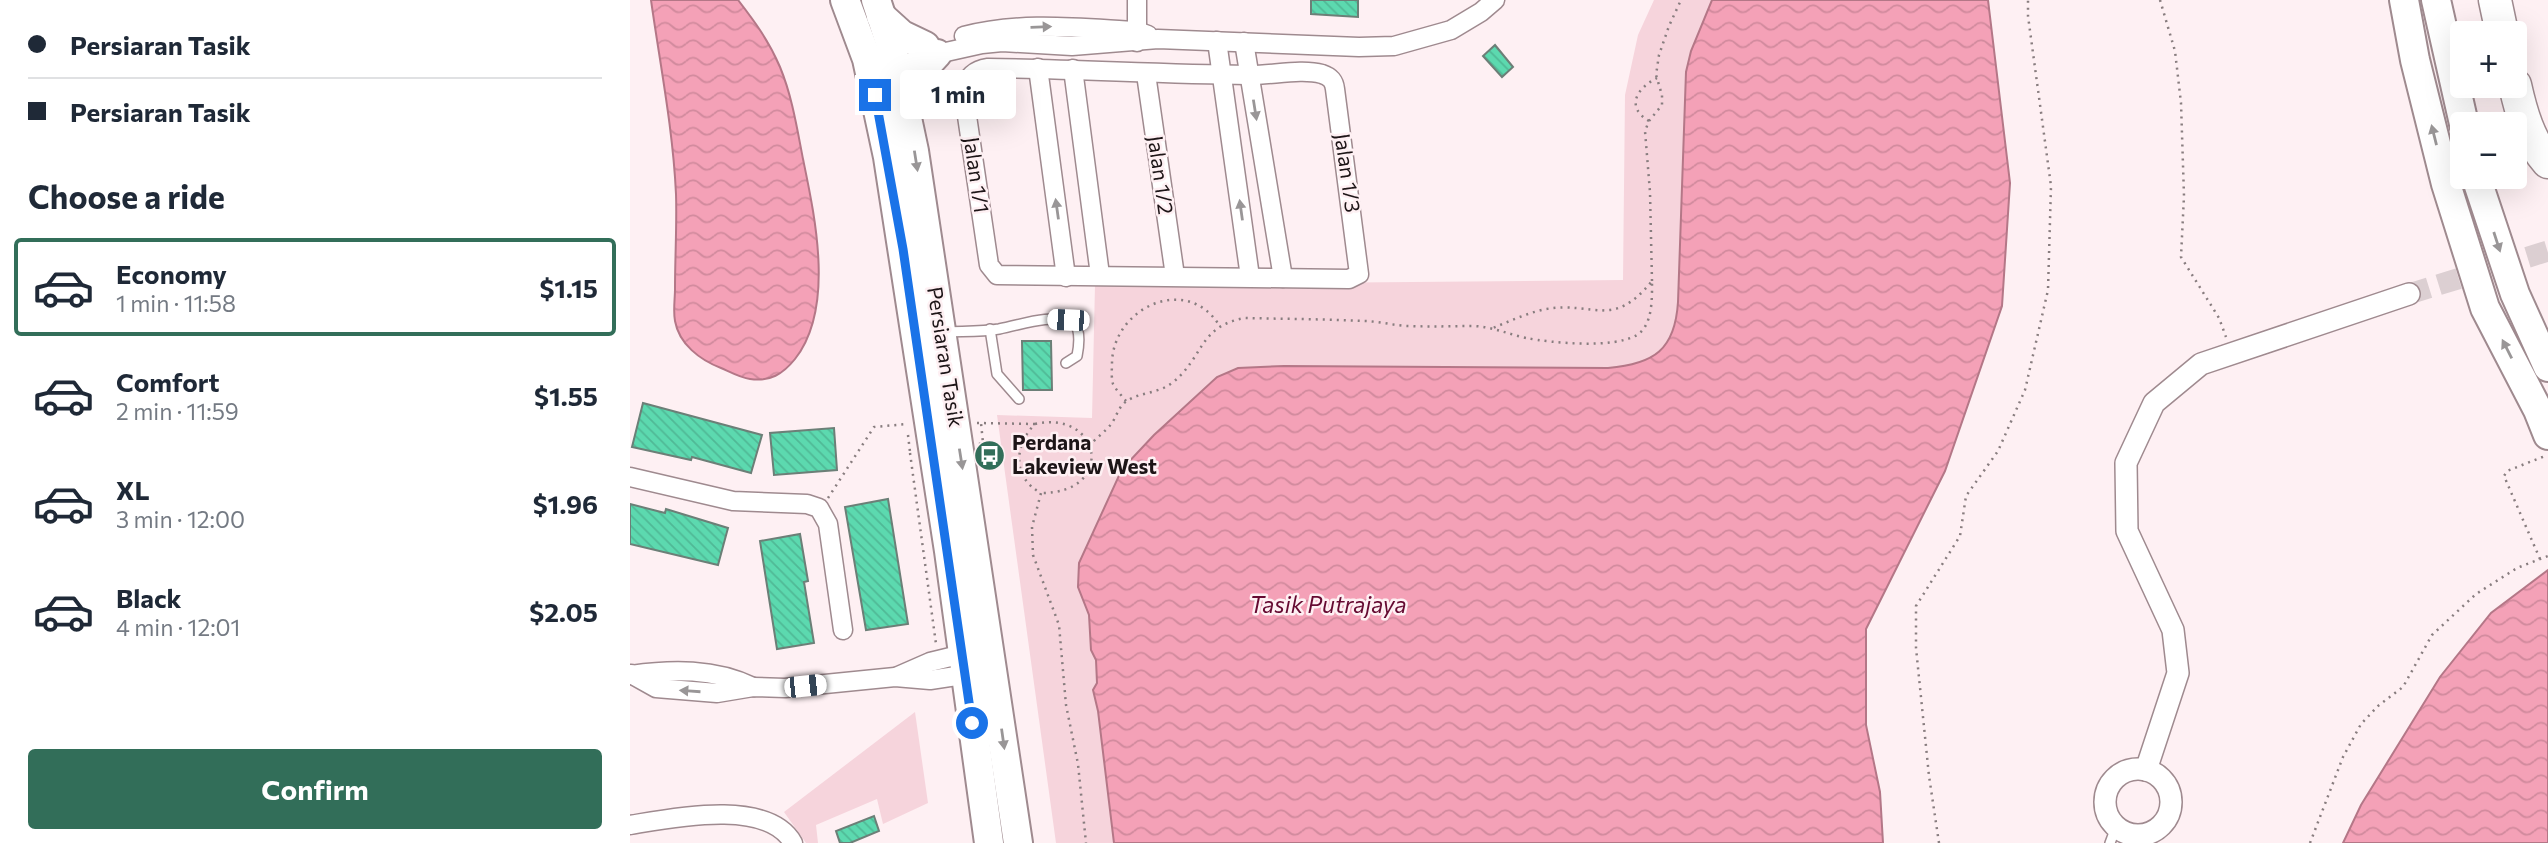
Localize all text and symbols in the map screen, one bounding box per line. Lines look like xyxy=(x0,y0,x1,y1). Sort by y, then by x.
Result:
one-way arrow xyxy=(1030,21,1052,32)
map controls xyxy=(2450,21,2527,189)
button: + xyxy=(2450,21,2527,98)
text: Persiaran Tasik xyxy=(70,29,251,60)
callout: 1 min xyxy=(900,70,1015,119)
route end xyxy=(859,79,891,111)
text: 1 min xyxy=(931,80,985,108)
text: Persiaran Tasik xyxy=(70,96,251,127)
one-way arrow xyxy=(1250,99,1261,121)
button: − xyxy=(2450,112,2527,189)
one-way arrow xyxy=(2428,124,2439,146)
street label: Jalan 1/3 xyxy=(1331,132,1366,214)
street label: Jalan 1/2 xyxy=(1144,134,1179,216)
street label: Jalan 1/1 xyxy=(960,135,995,215)
one-way arrow xyxy=(911,150,922,172)
text: Choose a ride xyxy=(28,176,225,216)
one-way arrow xyxy=(1051,198,1062,220)
one-way arrow xyxy=(1235,199,1246,221)
one-way arrow xyxy=(2492,231,2503,252)
icon: car xyxy=(32,256,95,319)
text: Economy xyxy=(116,258,227,289)
text: $1.15 xyxy=(539,272,598,303)
street label: Persiaran Tasik xyxy=(923,285,970,429)
text: 1 min · 11:58 xyxy=(116,289,236,317)
car xyxy=(1047,309,1090,331)
one-way arrow xyxy=(2501,339,2513,359)
icon: car xyxy=(32,364,95,427)
text: Comfort xyxy=(116,366,219,397)
text: $1.55 xyxy=(534,380,598,411)
text: 2 min · 11:59 xyxy=(116,397,239,425)
place label: Perdana Lakeview West xyxy=(1012,429,1157,478)
bus stop icon: Perdana Lakeview West xyxy=(972,438,1006,472)
one-way arrow xyxy=(956,448,967,470)
icon: car xyxy=(32,472,95,535)
text: XL xyxy=(116,474,150,505)
text: $1.96 xyxy=(533,488,598,519)
text: 3 min · 12:00 xyxy=(116,505,245,533)
icon: car xyxy=(32,580,95,643)
text: Black xyxy=(116,582,182,613)
water label: Tasik Putrajaya xyxy=(1250,590,1406,618)
text: $2.05 xyxy=(529,596,598,627)
text: 4 min · 12:01 xyxy=(116,613,240,641)
car xyxy=(784,673,827,699)
one-way arrow xyxy=(679,685,701,696)
route start xyxy=(956,707,988,739)
one-way arrow xyxy=(998,728,1009,750)
button: Confirm xyxy=(28,749,602,829)

